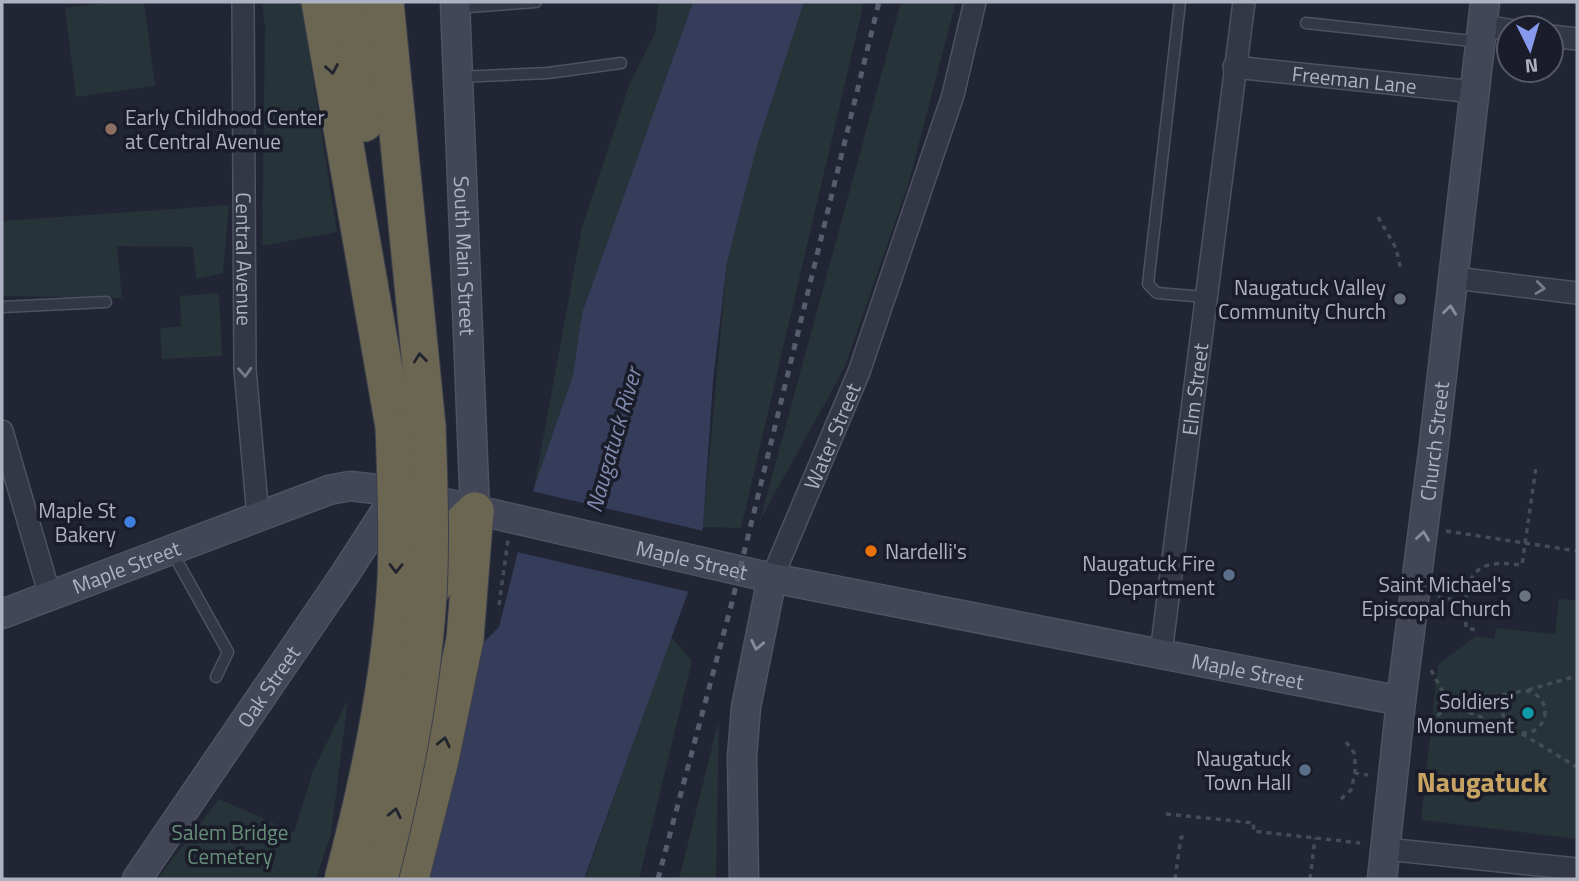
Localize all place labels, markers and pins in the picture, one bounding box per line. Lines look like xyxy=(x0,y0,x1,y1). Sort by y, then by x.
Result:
place label: Early Childhood Center at Central Avenue xyxy=(125,101,325,157)
marker: Early Childhood Center at Central Avenue xyxy=(103,121,119,137)
place label: Naugatuck Valley Community Church xyxy=(1218,271,1386,327)
marker: Naugatuck Valley Community Church xyxy=(1392,291,1408,307)
place label: Maple St Bakery xyxy=(38,494,117,550)
marker: Maple St Bakery xyxy=(122,514,138,530)
place label: Nardelli's xyxy=(885,535,967,567)
marker: Nardelli's xyxy=(863,543,879,559)
place label: Naugatuck Fire Department xyxy=(1082,547,1216,603)
marker: Naugatuck Fire Department xyxy=(1221,567,1237,583)
place label: Saint Michael's Episcopal Church xyxy=(1361,568,1511,624)
marker: Saint Michael's Episcopal Church xyxy=(1517,588,1533,604)
place label: Soldiers' Monument xyxy=(1416,685,1515,741)
marker: Soldiers' Monument xyxy=(1520,705,1536,721)
place label: Naugatuck Town Hall xyxy=(1196,742,1291,798)
marker: Naugatuck Town Hall xyxy=(1297,762,1313,778)

